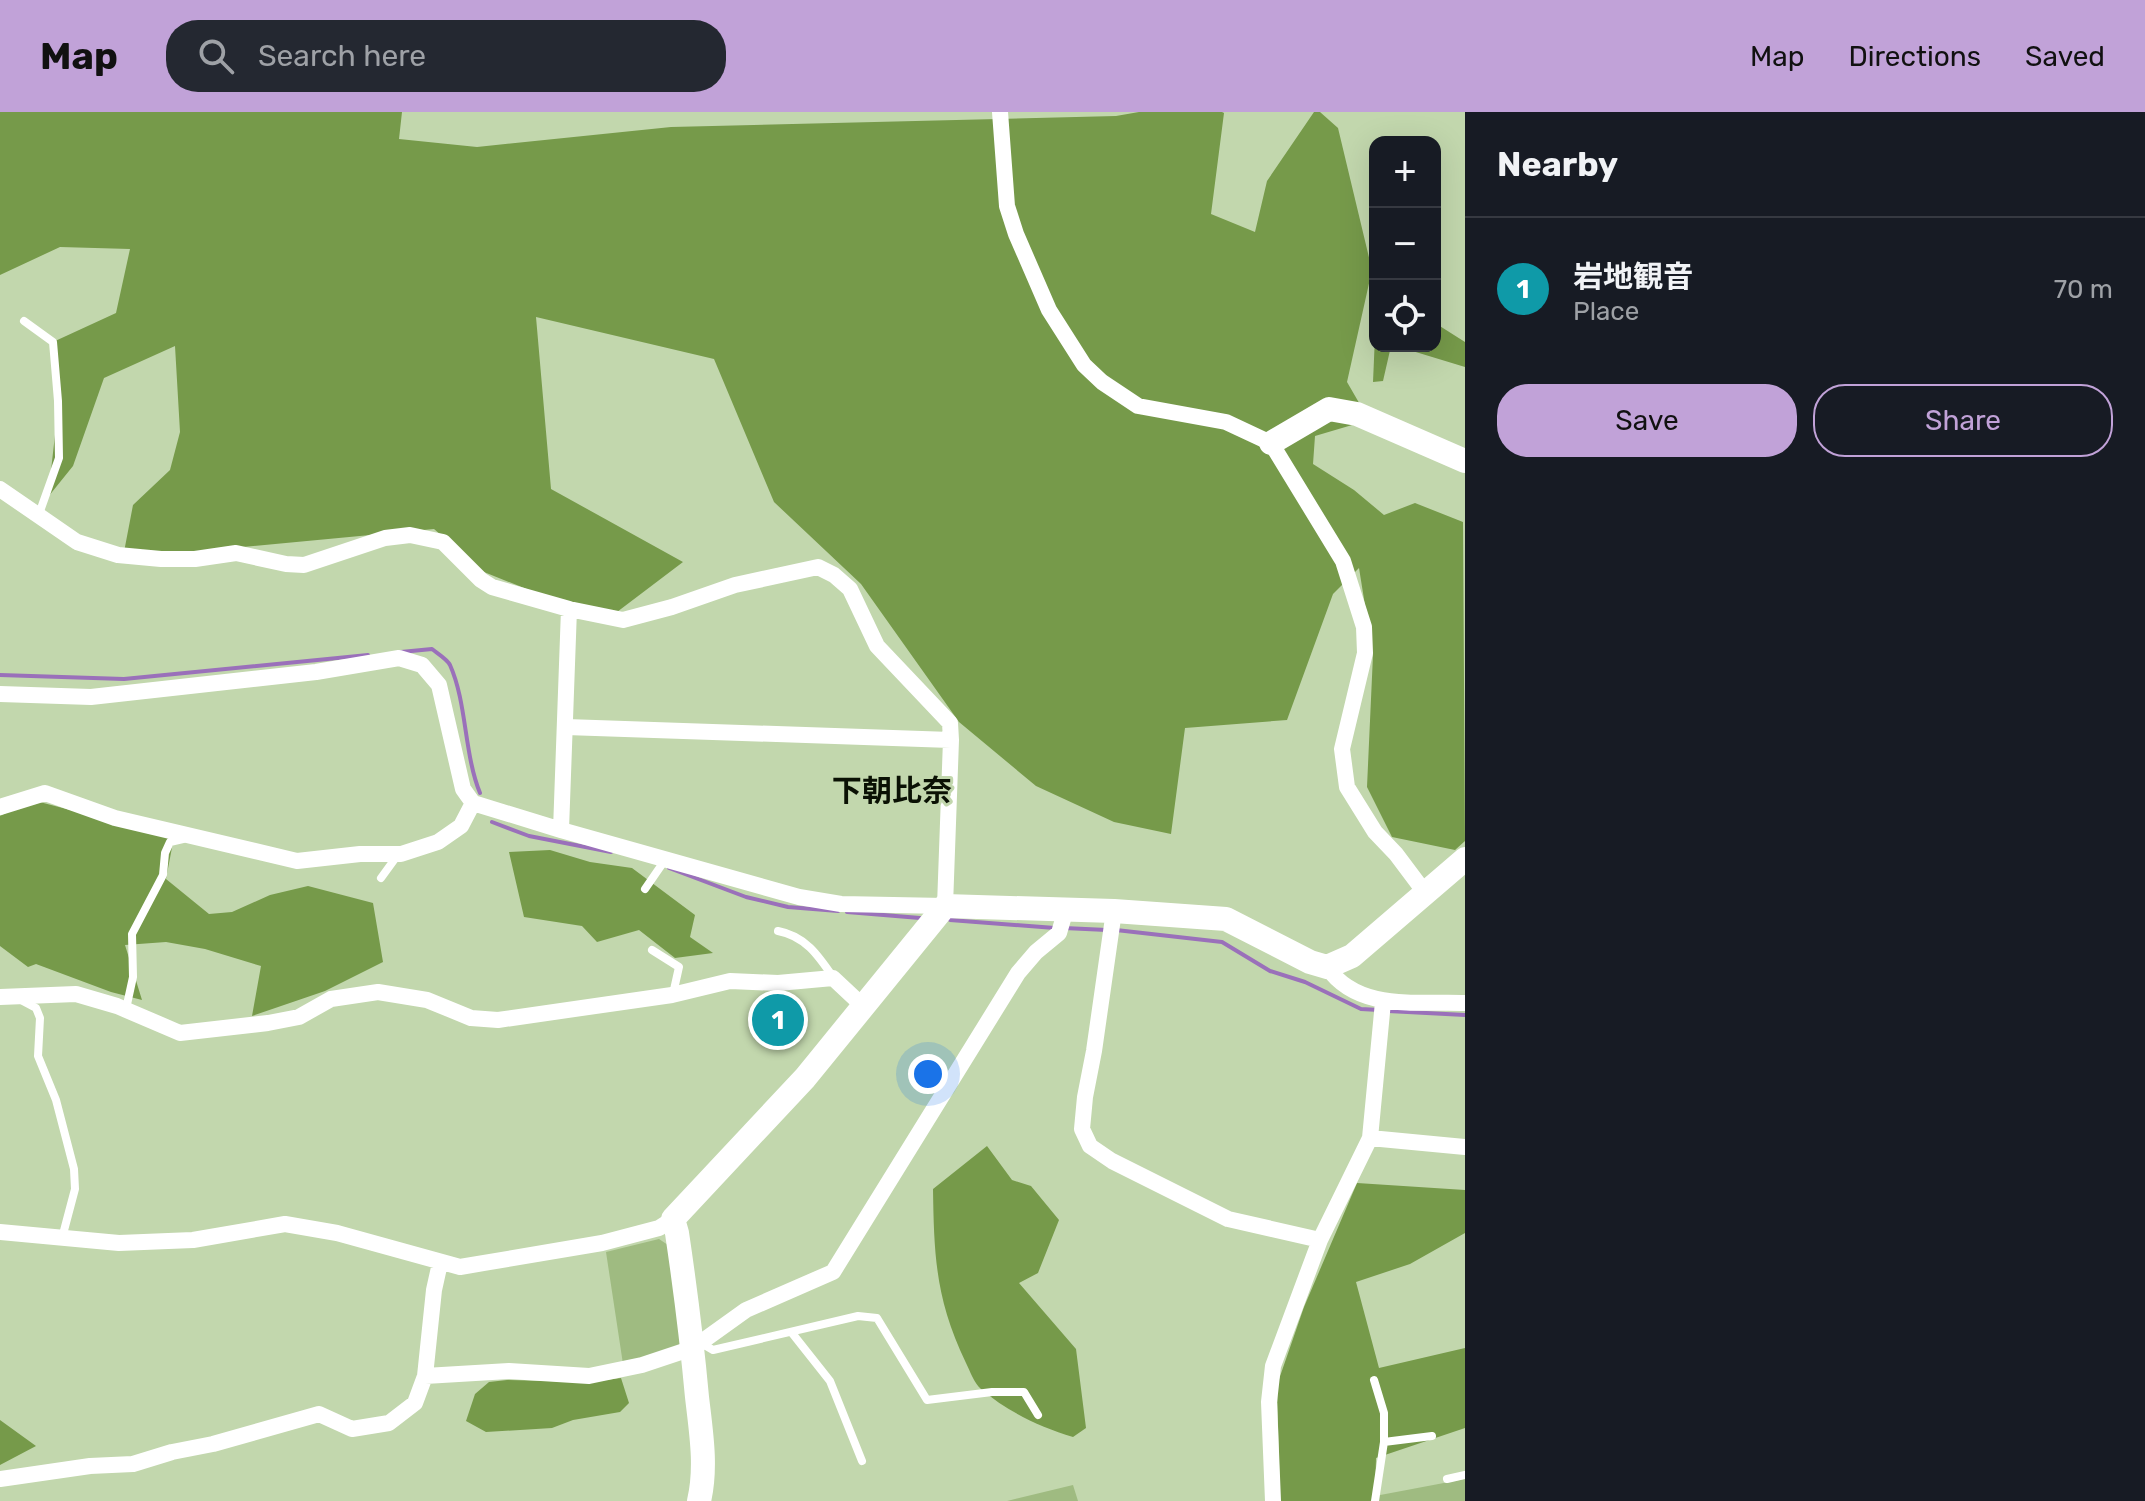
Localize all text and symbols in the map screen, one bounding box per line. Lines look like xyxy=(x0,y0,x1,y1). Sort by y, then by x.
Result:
search box xyxy=(166,20,726,92)
text: Map xyxy=(40,33,118,79)
icon: search xyxy=(194,34,238,78)
text: Search here xyxy=(258,38,426,74)
text: Map xyxy=(1750,40,1804,73)
text: Directions xyxy=(1848,40,1981,73)
text: Saved xyxy=(2025,40,2105,73)
map controls xyxy=(1369,136,1441,352)
button: + xyxy=(1369,136,1441,208)
text: Nearby xyxy=(1497,144,1618,185)
button: − xyxy=(1369,208,1441,280)
text: 岩地観音 xyxy=(1573,259,1693,295)
text: 1 xyxy=(1517,274,1529,305)
text: 70 m xyxy=(2054,274,2113,305)
button: locate xyxy=(1369,280,1441,352)
text: Place xyxy=(1573,296,1639,327)
button: Save xyxy=(1497,384,1797,457)
button: Share xyxy=(1813,384,2113,457)
district label: 下朝比奈 xyxy=(832,773,952,809)
pin: 1 xyxy=(752,990,804,1050)
your location xyxy=(908,1054,948,1094)

